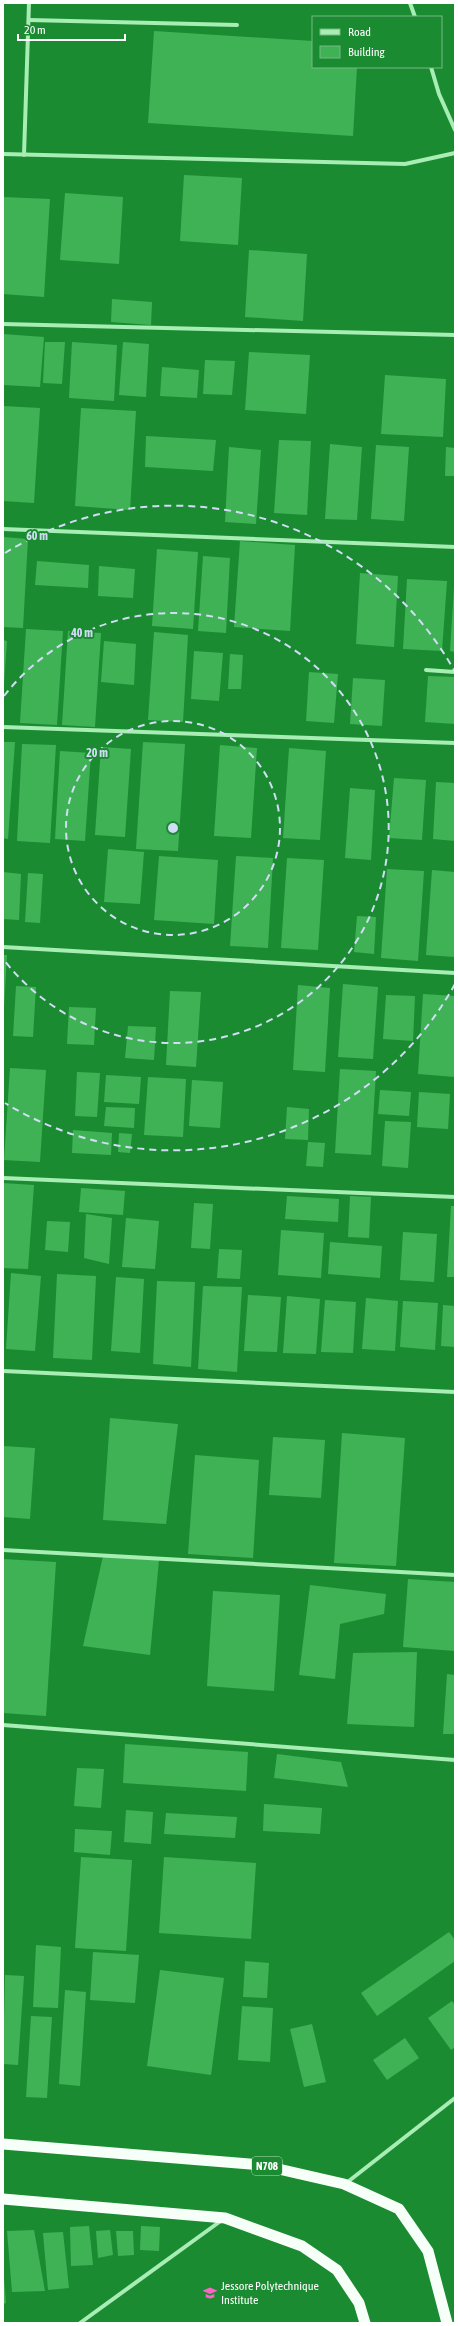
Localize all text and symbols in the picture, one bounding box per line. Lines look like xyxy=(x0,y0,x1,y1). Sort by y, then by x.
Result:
scale bar xyxy=(18,16,125,42)
legend xyxy=(312,16,442,68)
text: 20 m xyxy=(24,23,46,37)
text: Road xyxy=(348,25,371,39)
text: Building xyxy=(348,45,386,59)
text: 60 m xyxy=(26,529,48,543)
text: 40 m xyxy=(70,626,93,640)
text: 20 m xyxy=(86,746,108,760)
centre of rings xyxy=(166,821,180,835)
road number: N708 xyxy=(252,2157,282,2175)
place label: Jessore Polytechnique Institute xyxy=(221,2279,319,2307)
school or university icon: Jessore Polytechnique Institute xyxy=(202,2285,218,2301)

